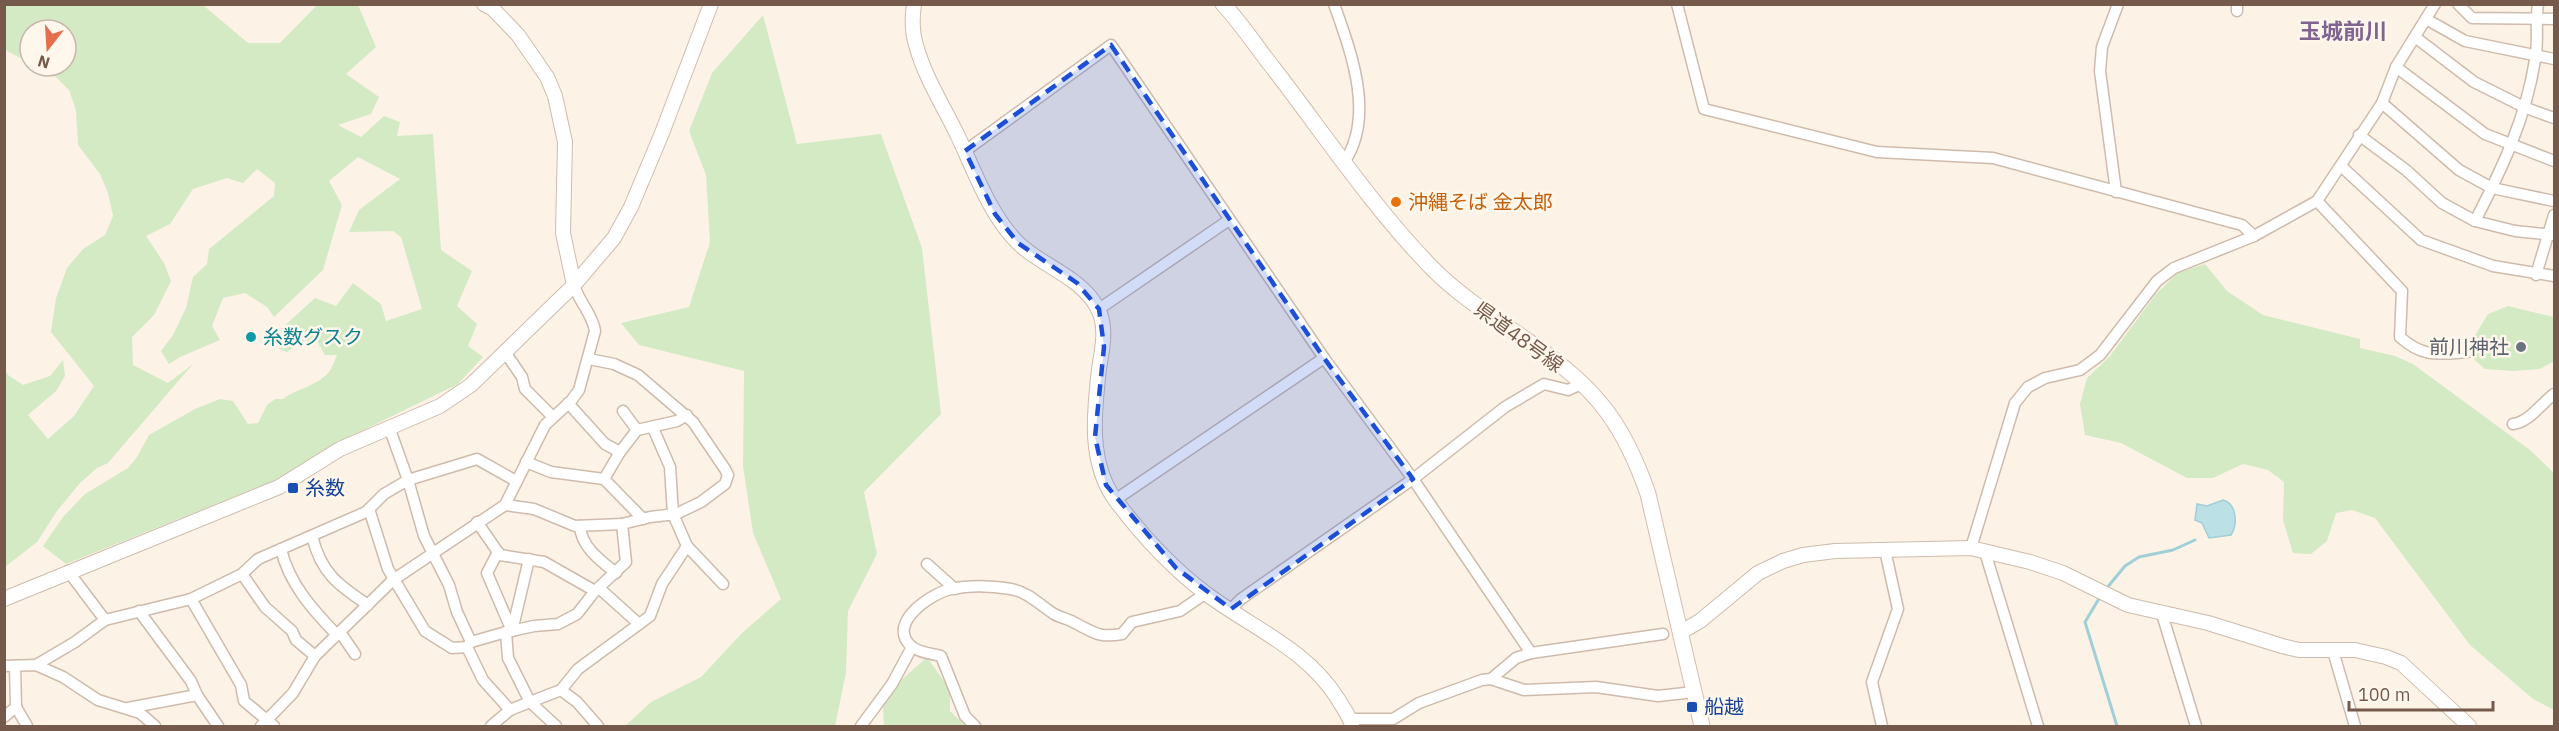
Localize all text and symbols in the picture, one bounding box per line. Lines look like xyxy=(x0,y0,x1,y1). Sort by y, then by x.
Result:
district label: 玉城前川 xyxy=(2299,16,2387,45)
north arrow xyxy=(18,18,78,78)
text: N xyxy=(35,51,52,74)
place label: 沖縄そば 金太郎 xyxy=(1408,188,1553,215)
marker: 沖縄そば 金太郎 xyxy=(1389,195,1403,209)
street label: 県道48号線 xyxy=(1469,295,1569,378)
place label: 糸数グスク xyxy=(263,323,363,350)
marker: 糸数グスク xyxy=(244,330,258,344)
place label: 前川神社 xyxy=(2429,333,2509,360)
marker: 前川神社 xyxy=(2514,340,2528,354)
place label: 糸数 xyxy=(305,474,345,501)
marker: 糸数 xyxy=(286,481,300,495)
scale bar xyxy=(2349,674,2493,712)
text: 100 m xyxy=(2358,683,2410,706)
place label: 船越 xyxy=(1704,693,1744,720)
marker: 船越 xyxy=(1685,700,1699,714)

